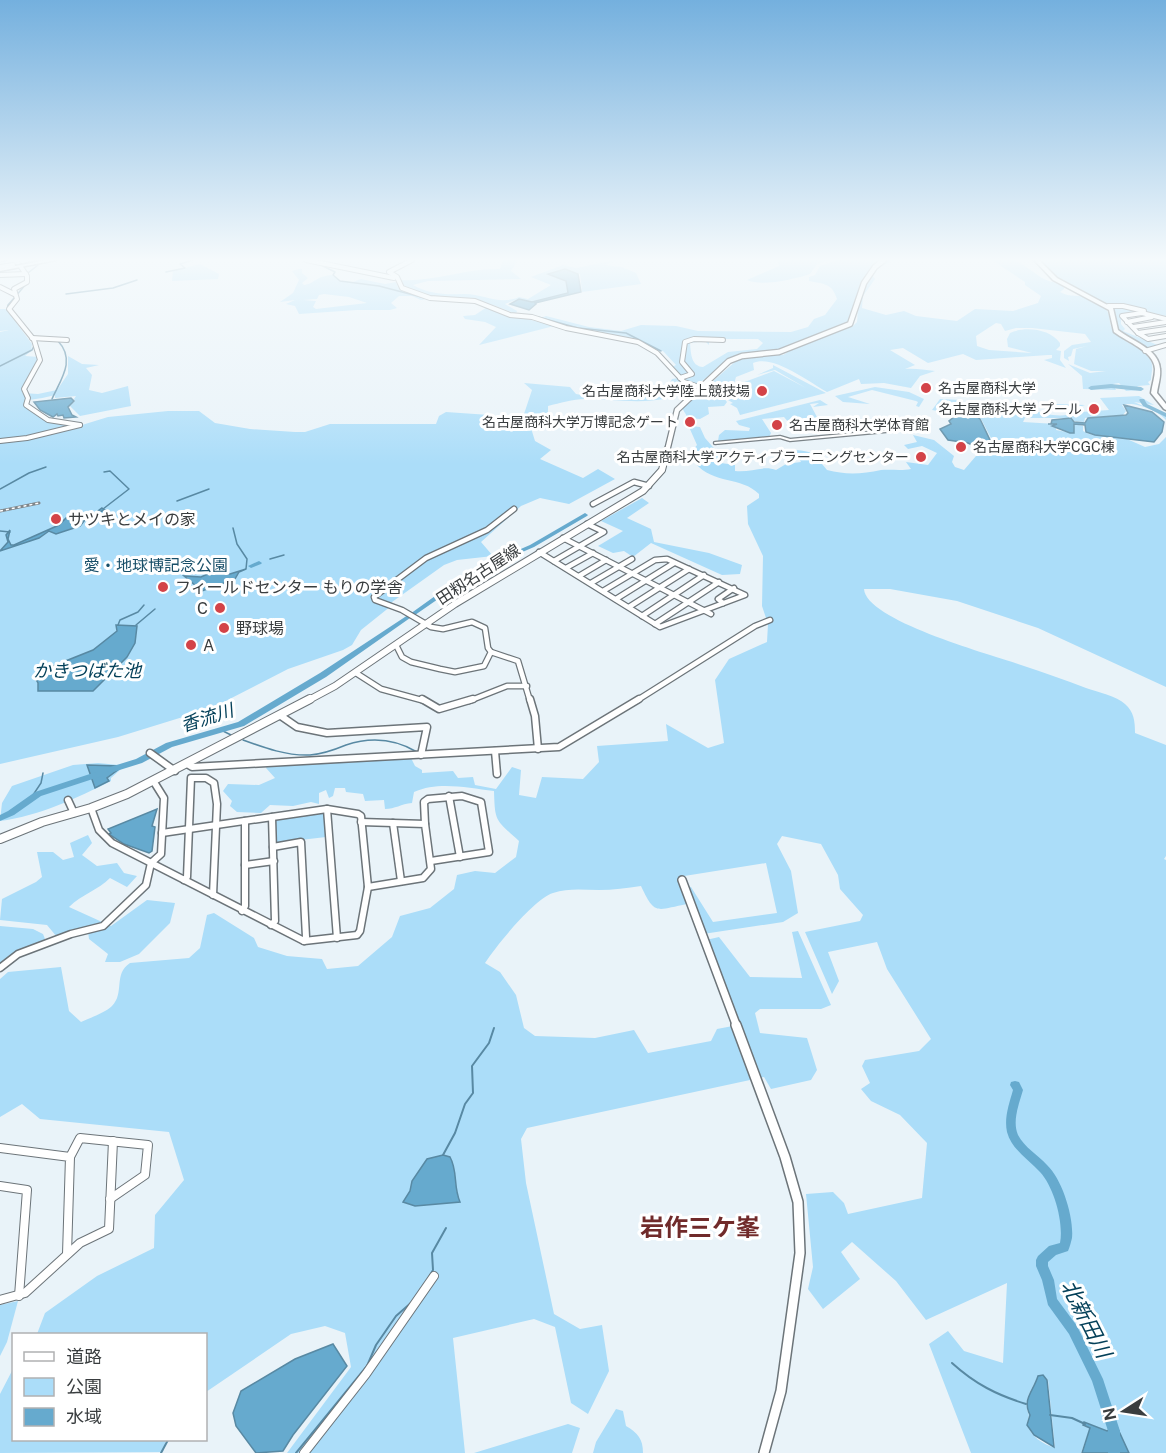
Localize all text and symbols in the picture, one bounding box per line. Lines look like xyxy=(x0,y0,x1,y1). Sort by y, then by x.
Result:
place label: 名古屋商科大学 xyxy=(938,380,1036,396)
marker: 名古屋商科大学 xyxy=(919,381,933,395)
place label: 名古屋商科大学陸上競技場 xyxy=(582,383,750,399)
marker: 名古屋商科大学陸上競技場 xyxy=(755,384,769,398)
place label: 名古屋商科大学 プール xyxy=(939,401,1082,417)
marker: 名古屋商科大学 プール xyxy=(1087,402,1101,416)
place label: 名古屋商科大学万博記念ゲート xyxy=(482,414,678,430)
marker: 名古屋商科大学万博記念ゲート xyxy=(683,415,697,429)
place label: 名古屋商科大学体育館 xyxy=(789,417,929,433)
marker: 名古屋商科大学体育館 xyxy=(770,418,784,432)
place label: 名古屋商科大学CGC棟 xyxy=(973,439,1115,455)
marker: 名古屋商科大学CGC棟 xyxy=(954,440,968,454)
place label: 名古屋商科大学アクティブラーニングセンター xyxy=(617,449,909,465)
marker: 名古屋商科大学アクティブラーニングセンター xyxy=(914,450,928,464)
place label: サツキとメイの家 xyxy=(68,510,196,529)
marker: サツキとメイの家 xyxy=(49,512,63,526)
street label: 田籾名古屋線 xyxy=(433,540,524,609)
park label: 愛・地球博記念公園 xyxy=(84,556,228,575)
place label: フィールドセンター もりの学舎 xyxy=(175,578,403,597)
marker: フィールドセンター もりの学舎 xyxy=(156,580,170,594)
place label: C xyxy=(197,599,208,618)
marker: C xyxy=(213,601,227,615)
place label: 野球場 xyxy=(236,619,284,638)
marker: 野球場 xyxy=(217,621,231,635)
place label: A xyxy=(203,636,214,655)
marker: A xyxy=(184,638,198,652)
water label: かきつばた池 xyxy=(33,660,143,681)
water label: 香流川 xyxy=(178,699,238,736)
district label: 岩作三ケ峯 xyxy=(640,1213,760,1241)
water label: 北新田川 xyxy=(1056,1276,1118,1364)
legend xyxy=(12,1333,207,1441)
text: 道路 xyxy=(66,1346,102,1367)
text: 公園 xyxy=(66,1376,102,1397)
north arrow xyxy=(1094,1381,1154,1441)
text: 水域 xyxy=(66,1406,102,1427)
text: N xyxy=(1099,1406,1120,1422)

